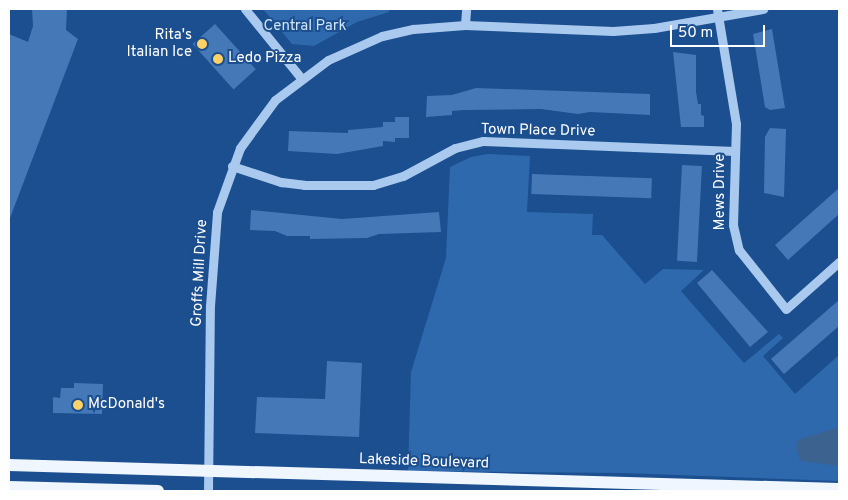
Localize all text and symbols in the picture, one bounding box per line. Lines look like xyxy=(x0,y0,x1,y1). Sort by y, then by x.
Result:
scale bar xyxy=(673,15,768,47)
park label: Central Park xyxy=(263,18,347,36)
text: 50 m xyxy=(678,24,713,43)
place label: Rita's Italian Ice xyxy=(127,26,192,61)
marker: Rita's Italian Ice xyxy=(196,38,208,50)
place label: Ledo Pizza xyxy=(228,50,301,68)
marker: Ledo Pizza xyxy=(212,53,224,65)
street label: Town Place Drive xyxy=(481,121,595,141)
street label: Mews Drive xyxy=(712,154,730,230)
street label: Groffs Mill Drive xyxy=(188,219,212,327)
place label: McDonald's xyxy=(88,396,165,414)
marker: McDonald's xyxy=(72,399,84,411)
street label: Lakeside Boulevard xyxy=(359,451,489,473)

